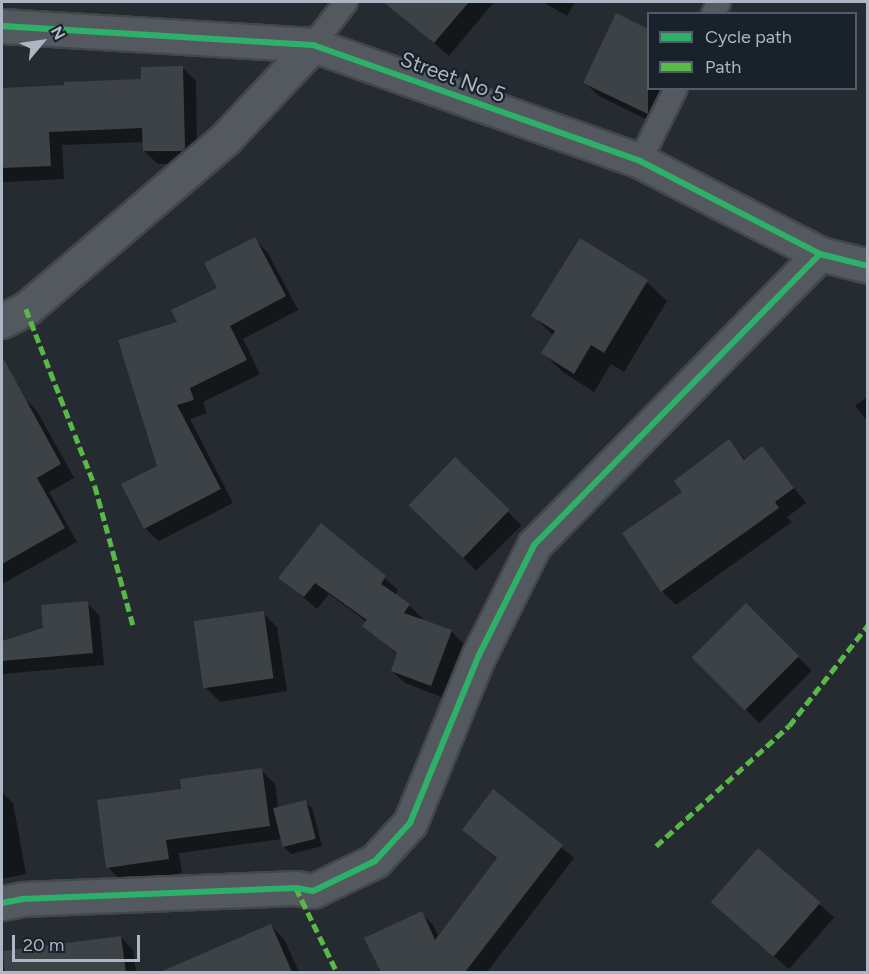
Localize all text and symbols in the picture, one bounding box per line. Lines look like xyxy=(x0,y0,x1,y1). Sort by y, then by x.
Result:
north arrow xyxy=(12,12,72,72)
legend xyxy=(647,12,857,90)
text: N xyxy=(47,23,69,43)
text: Cycle path xyxy=(705,26,792,48)
street label: Street No 5 xyxy=(397,46,509,108)
text: Path xyxy=(705,56,741,78)
scale bar xyxy=(15,923,142,961)
text: 20 m xyxy=(23,934,64,956)

